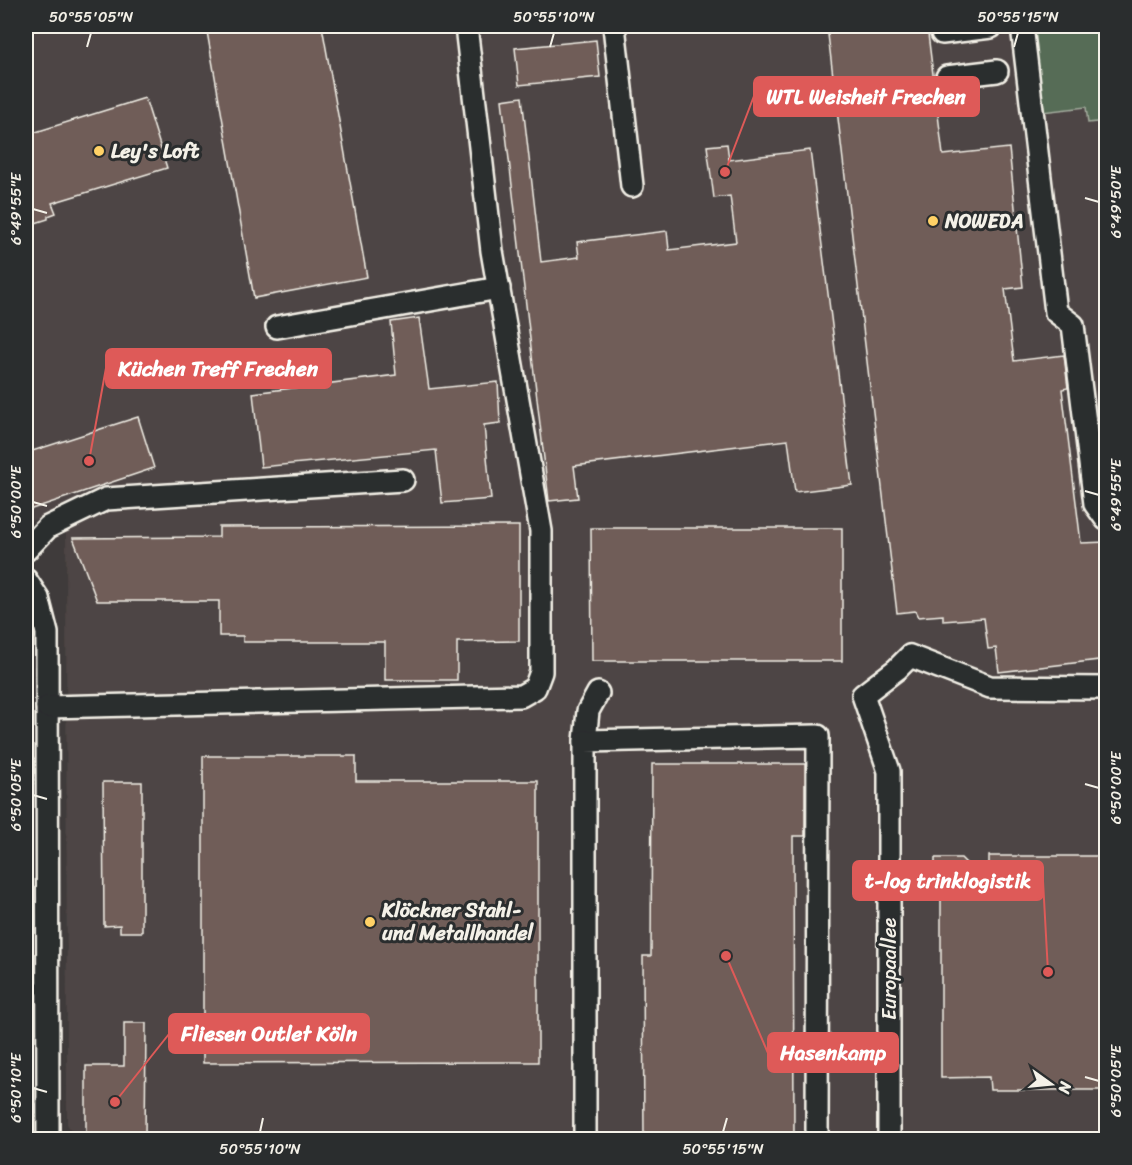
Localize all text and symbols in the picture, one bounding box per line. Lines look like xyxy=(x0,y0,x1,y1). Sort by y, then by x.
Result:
text: 50°55'05"N xyxy=(49,4,134,30)
text: 50°55'10"N xyxy=(513,4,595,30)
text: 50°55'15"N xyxy=(977,4,1059,30)
callout: WTL Weisheit Frechen xyxy=(754,77,979,116)
text: WTL Weisheit Frechen xyxy=(766,78,966,116)
place label: Ley's Loft xyxy=(111,134,200,169)
marker: Ley's Loft xyxy=(92,144,106,158)
text: 6°49'50"E xyxy=(1103,164,1129,238)
text: 6°49'55"E xyxy=(3,171,29,245)
place label: NOWEDA xyxy=(944,204,1024,239)
marker: NOWEDA xyxy=(926,214,940,228)
callout: Küchen Treff Frechen xyxy=(106,349,331,388)
text: Küchen Treff Frechen xyxy=(117,350,319,388)
text: 6°49'55"E xyxy=(1103,457,1129,531)
text: 6°50'00"E xyxy=(3,464,29,538)
text: 6°50'00"E xyxy=(1103,750,1129,824)
text: 6°50'05"E xyxy=(3,757,29,831)
callout: t-log trinklogistik xyxy=(853,861,1043,900)
text: t-log trinklogistik xyxy=(865,862,1031,900)
place label: Klöckner Stahl- und Metallhandel xyxy=(381,893,534,951)
marker: Klöckner Stahl- und Metallhandel xyxy=(363,915,377,929)
street label: Europaallee xyxy=(872,918,907,1020)
callout: Fliesen Outlet Köln xyxy=(169,1014,369,1053)
text: Fliesen Outlet Köln xyxy=(180,1015,358,1053)
callout: Hasenkamp xyxy=(768,1033,898,1072)
text: Hasenkamp xyxy=(779,1034,887,1072)
text: 6°50'05"E xyxy=(1103,1043,1129,1117)
text: 6°50'10"E xyxy=(3,1052,29,1123)
north arrow xyxy=(1021,1054,1081,1114)
text: N xyxy=(1049,1078,1081,1098)
text: 50°55'10"N xyxy=(219,1136,301,1162)
text: 50°55'15"N xyxy=(682,1136,764,1162)

